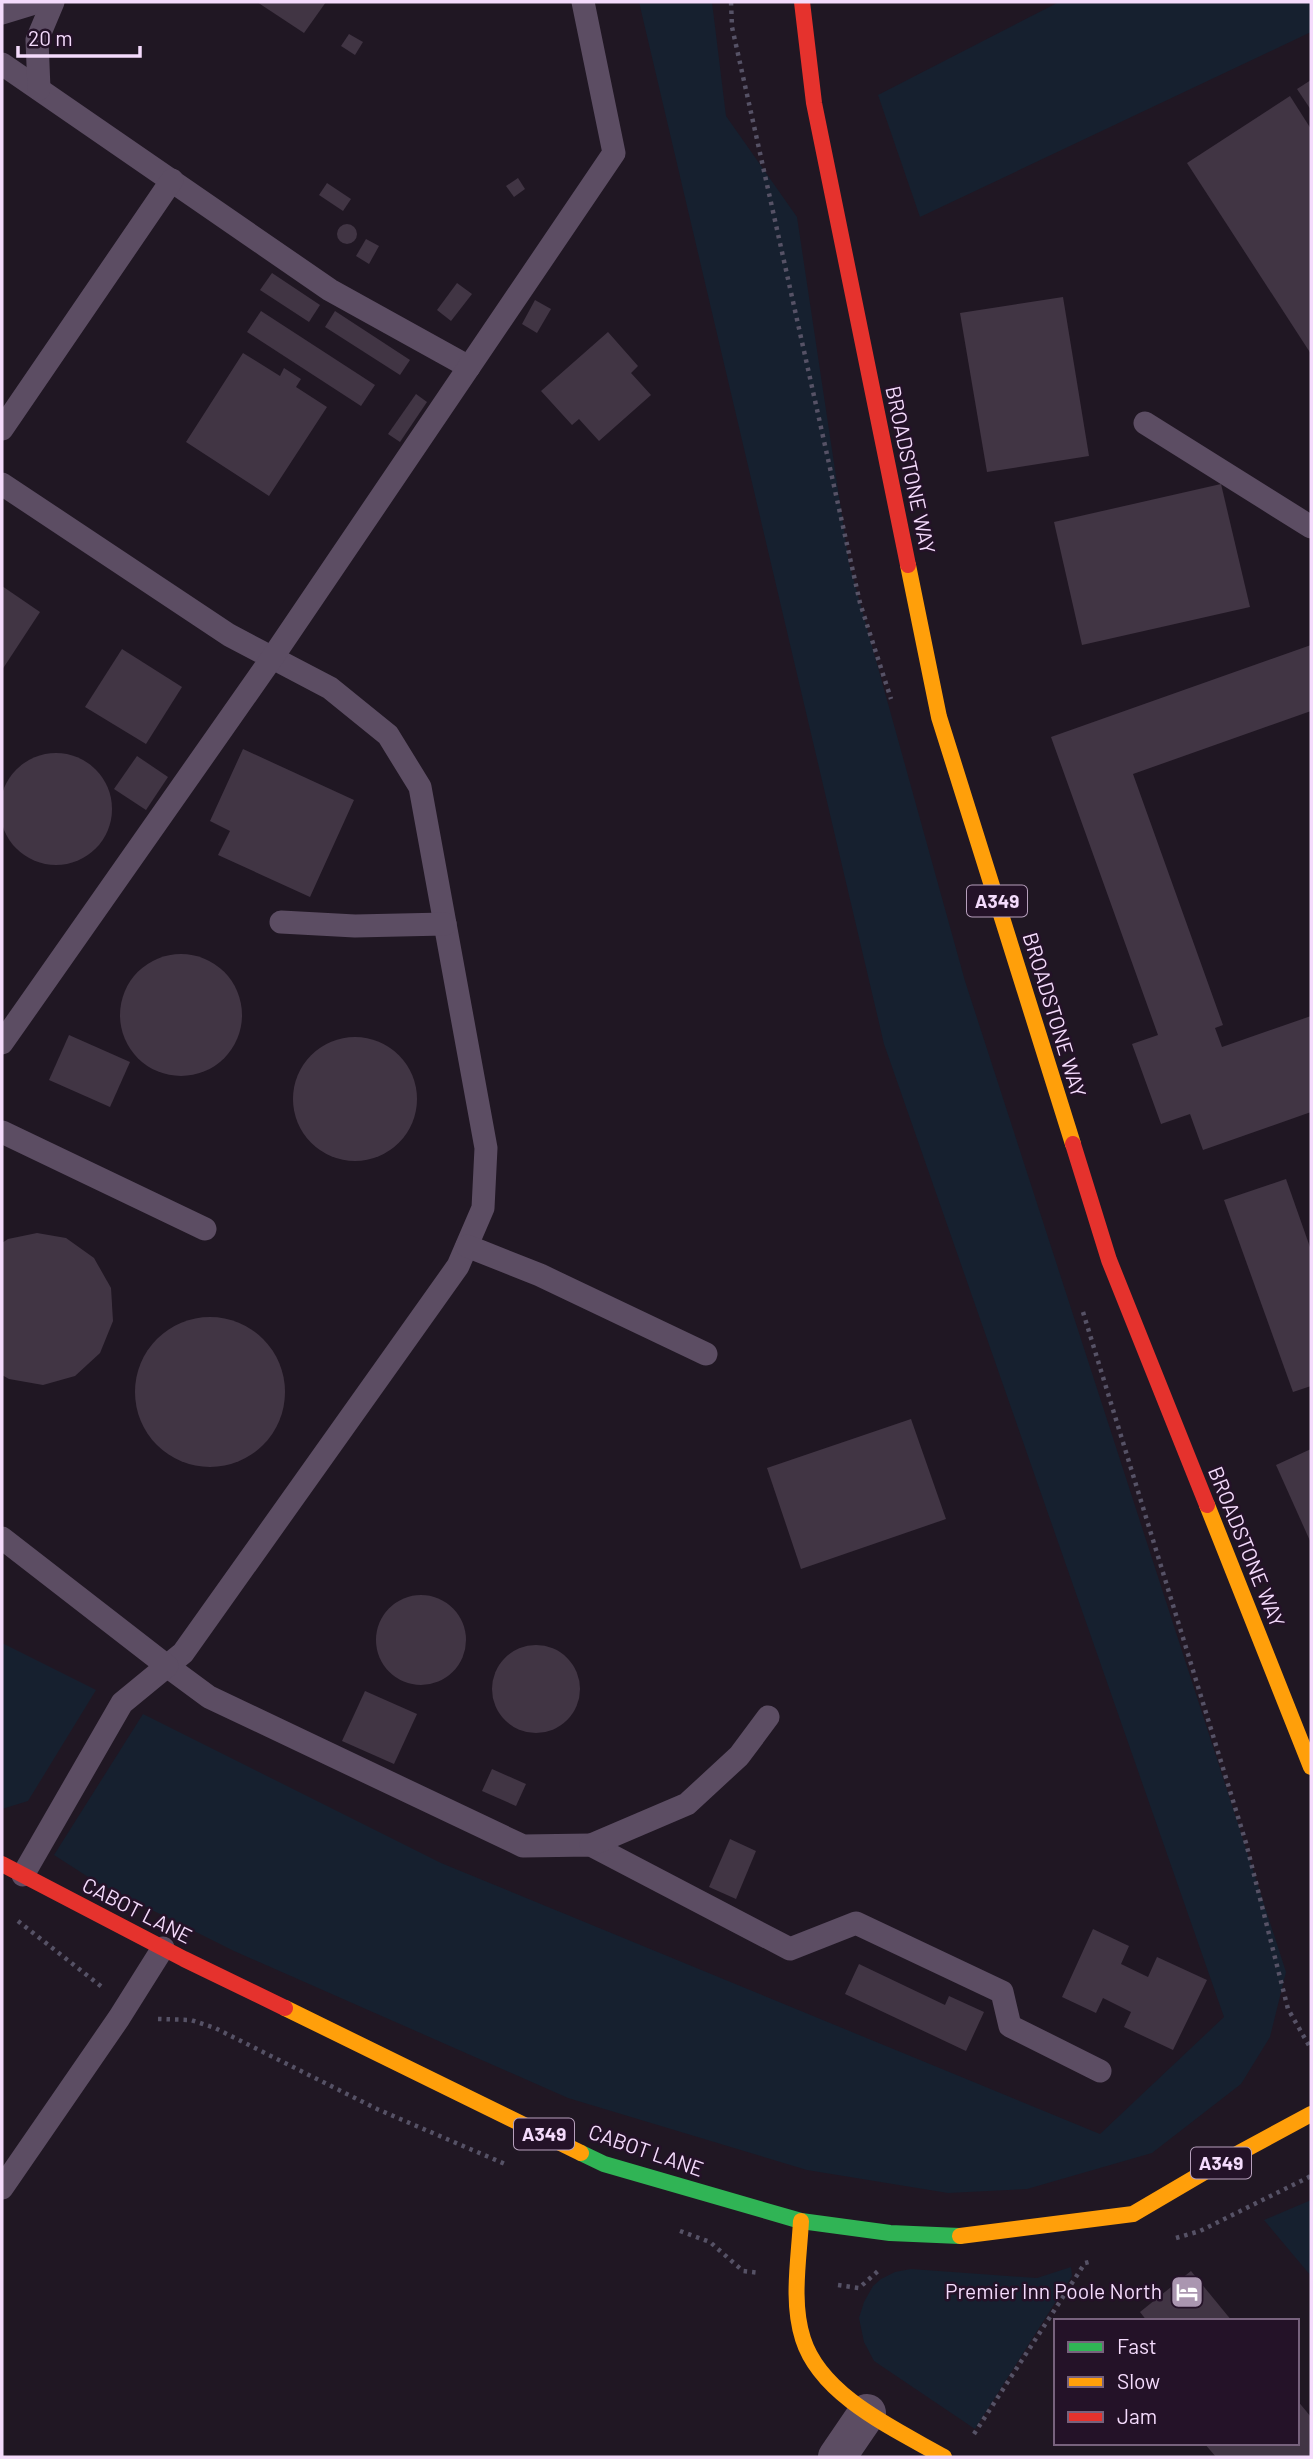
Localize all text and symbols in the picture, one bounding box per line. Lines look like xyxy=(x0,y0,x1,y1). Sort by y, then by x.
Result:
scale bar xyxy=(18,14,140,58)
text: 20 m xyxy=(28,25,73,50)
street label: BROADSTONE WAY xyxy=(881,383,941,556)
road number: A349 xyxy=(967,886,1027,917)
street label: BROADSTONE WAY xyxy=(1018,929,1092,1100)
street label: BROADSTONE WAY xyxy=(1204,1462,1291,1631)
street label: CABOT LANE xyxy=(79,1871,197,1948)
road number: A349 xyxy=(514,2118,574,2150)
street label: CABOT LANE xyxy=(586,2118,707,2181)
road number: A349 xyxy=(1191,2148,1251,2178)
hotel icon: Premier Inn Poole North xyxy=(1168,2273,1206,2311)
place label: Premier Inn Poole North xyxy=(945,2278,1162,2303)
legend xyxy=(1054,2319,1299,2445)
text: Fast xyxy=(1117,2333,1157,2358)
text: Slow xyxy=(1117,2368,1160,2393)
text: Jam xyxy=(1117,2403,1157,2428)

